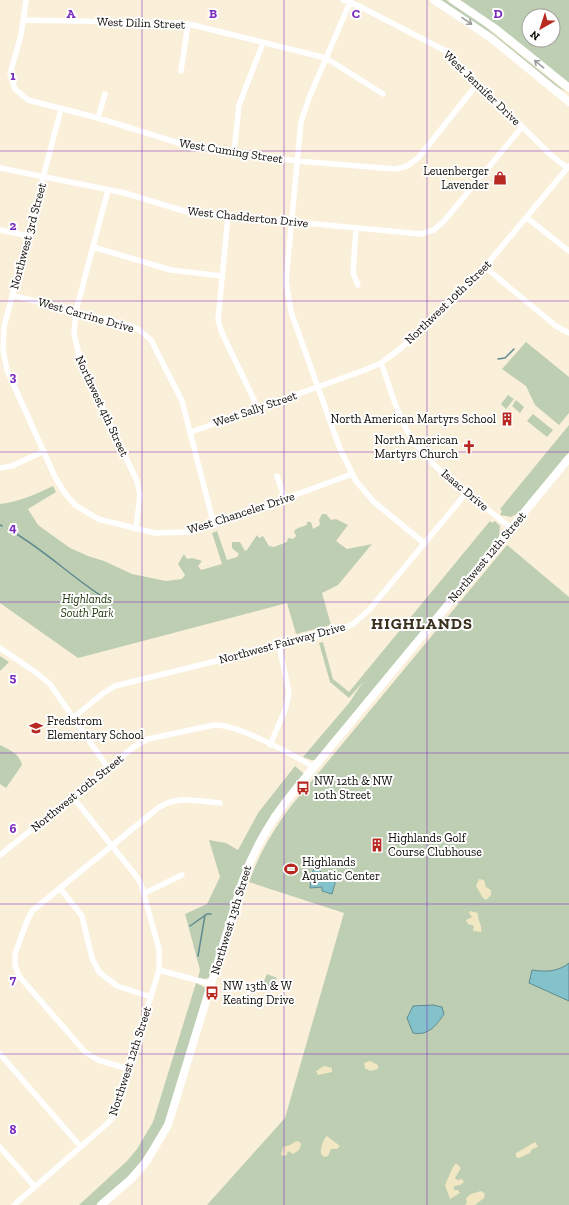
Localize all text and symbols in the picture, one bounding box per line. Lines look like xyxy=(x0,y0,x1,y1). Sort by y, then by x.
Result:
text: A xyxy=(67,6,76,21)
text: B xyxy=(209,6,217,21)
text: C xyxy=(352,6,360,21)
text: D xyxy=(493,6,503,21)
north arrow xyxy=(521,8,561,48)
street label: West Dilin Street xyxy=(97,14,186,32)
one-way arrow xyxy=(461,17,472,25)
text: N xyxy=(527,27,542,43)
street label: West Jennifer Drive xyxy=(441,48,524,129)
one-way arrow xyxy=(533,59,544,68)
text: 1 xyxy=(10,68,16,83)
street label: West Cuming Street xyxy=(178,136,284,166)
place label: Leuenberger Lavender xyxy=(423,164,489,192)
shop icon: Leuenberger Lavender xyxy=(492,170,508,186)
street label: Northwest 3rd Street xyxy=(7,181,49,291)
street label: West Chadderton Drive xyxy=(187,204,309,230)
text: 2 xyxy=(10,218,17,233)
street label: Northwest 10th Street xyxy=(402,257,495,347)
street label: West Carrine Drive xyxy=(36,295,136,335)
street label: Northwest 4th Street xyxy=(72,353,132,459)
text: 3 xyxy=(10,369,17,384)
street label: West Sally Street xyxy=(211,388,299,430)
building icon: North American Martyrs School xyxy=(499,411,515,427)
place label: North American Martyrs School xyxy=(331,412,496,426)
place label: North American Martyrs Church xyxy=(374,433,458,461)
church icon: North American Martyrs Church xyxy=(461,439,477,455)
street label: Isaac Drive xyxy=(439,466,492,514)
street label: West Chanceler Drive xyxy=(186,489,297,537)
street label: Northwest 12th Street xyxy=(445,508,529,605)
text: 4 xyxy=(9,520,17,535)
park label: Highlands South Park xyxy=(60,592,114,620)
district label: HIGHLANDS xyxy=(371,614,473,633)
street label: Northwest Fairway Drive xyxy=(217,619,347,667)
text: 5 xyxy=(10,670,17,685)
place label: Fredstrom Elementary School xyxy=(47,714,144,742)
school or university icon: Fredstrom Elementary School xyxy=(28,720,44,736)
street label: Northwest 10th Street xyxy=(28,751,126,835)
place label: NW 12th & NW 10th Street xyxy=(314,774,393,802)
bus stop icon: NW 12th & NW 10th Street xyxy=(295,780,311,796)
text: 6 xyxy=(10,821,17,836)
place label: Highlands Golf Course Clubhouse xyxy=(388,831,482,859)
building icon: Highlands Golf Course Clubhouse xyxy=(369,837,385,853)
place label: Highlands Aquatic Center xyxy=(302,855,380,883)
sports icon: Highlands Aquatic Center xyxy=(283,861,299,877)
street label: Northwest 13th Street xyxy=(208,863,254,976)
text: 7 xyxy=(10,972,17,987)
place label: NW 13th & W Keating Drive xyxy=(223,979,294,1007)
bus stop icon: NW 13th & W Keating Drive xyxy=(204,985,220,1001)
street label: Northwest 12th Street xyxy=(106,1004,154,1117)
text: 8 xyxy=(9,1122,17,1137)

